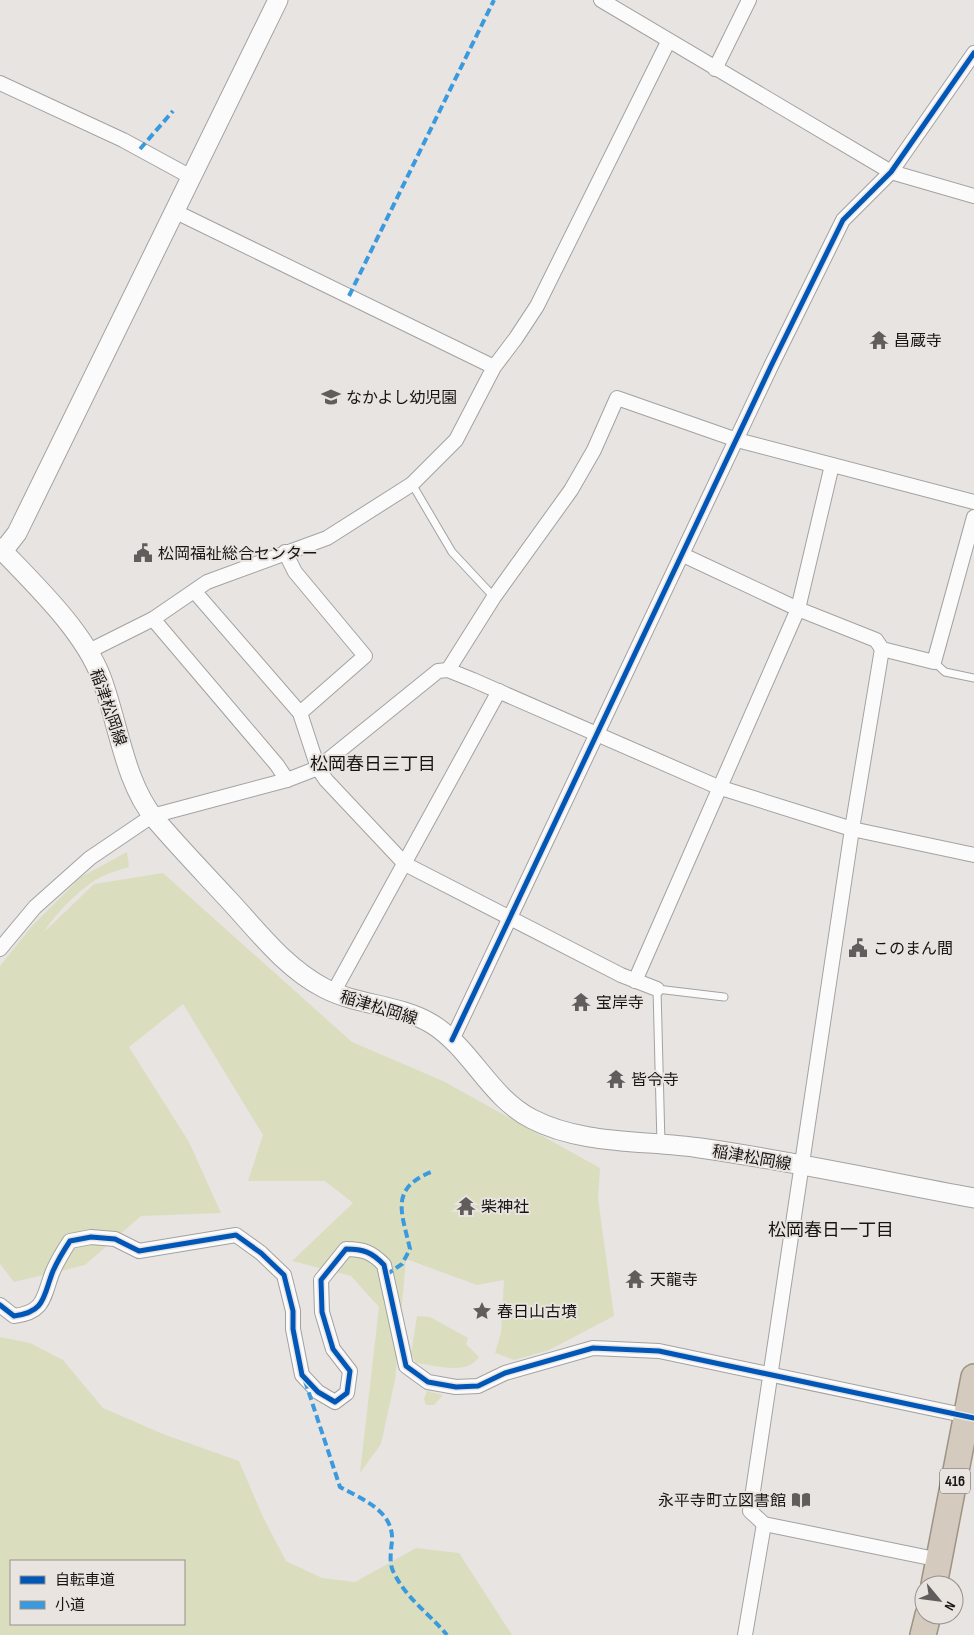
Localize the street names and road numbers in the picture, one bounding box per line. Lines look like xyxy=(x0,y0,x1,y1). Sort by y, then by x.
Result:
street label: 稲津松岡線 xyxy=(86,667,130,748)
street label: 稲津松岡線 xyxy=(338,988,420,1029)
street label: 稲津松岡線 xyxy=(711,1142,793,1175)
road number: 416 xyxy=(940,1468,970,1494)

